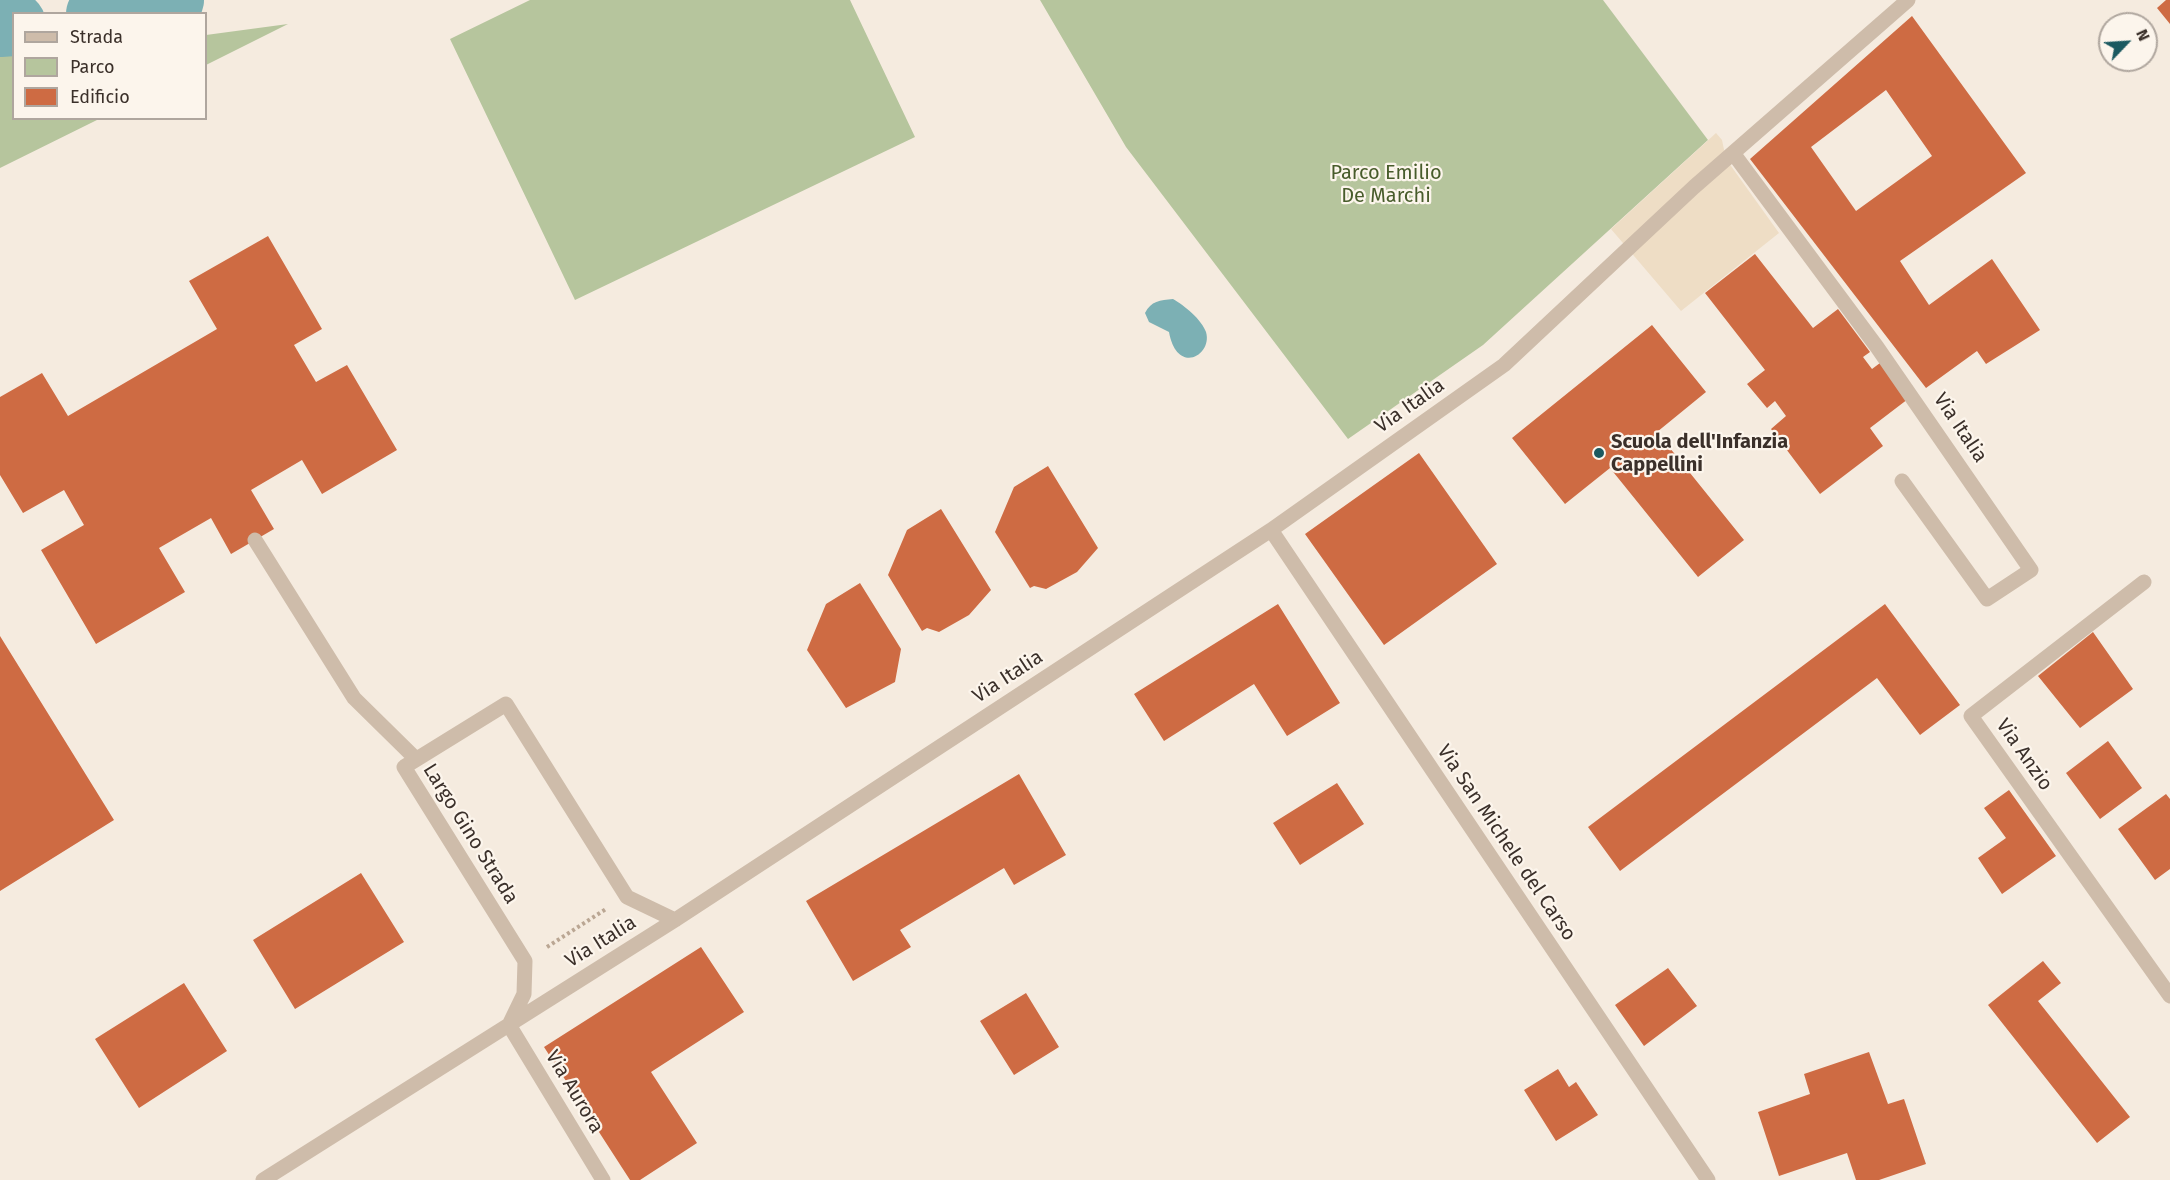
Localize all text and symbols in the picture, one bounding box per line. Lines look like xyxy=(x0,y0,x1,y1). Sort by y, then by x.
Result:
legend xyxy=(12,12,207,120)
north arrow xyxy=(2098,12,2158,72)
text: Strada xyxy=(70,26,123,48)
text: N xyxy=(2132,26,2154,44)
text: Parco xyxy=(70,56,114,78)
text: Edificio xyxy=(70,86,130,108)
park label: Parco Emilio De Marchi xyxy=(1330,161,1442,208)
street label: Via Italia xyxy=(1371,374,1449,438)
street label: Via Italia xyxy=(1928,389,1992,467)
place label: Scuola dell'Infanzia Cappellini xyxy=(1611,430,1788,477)
marker: Scuola dell'Infanzia Cappellini xyxy=(1592,446,1606,460)
street label: Via Italia xyxy=(968,645,1048,709)
street label: Via Anzio xyxy=(1991,714,2057,796)
street label: Via San Michele del Carso xyxy=(1431,740,1581,946)
street label: Largo Gino Strada xyxy=(417,759,523,909)
street label: Via Italia xyxy=(561,911,641,973)
street label: Via Aurora xyxy=(540,1046,608,1138)

